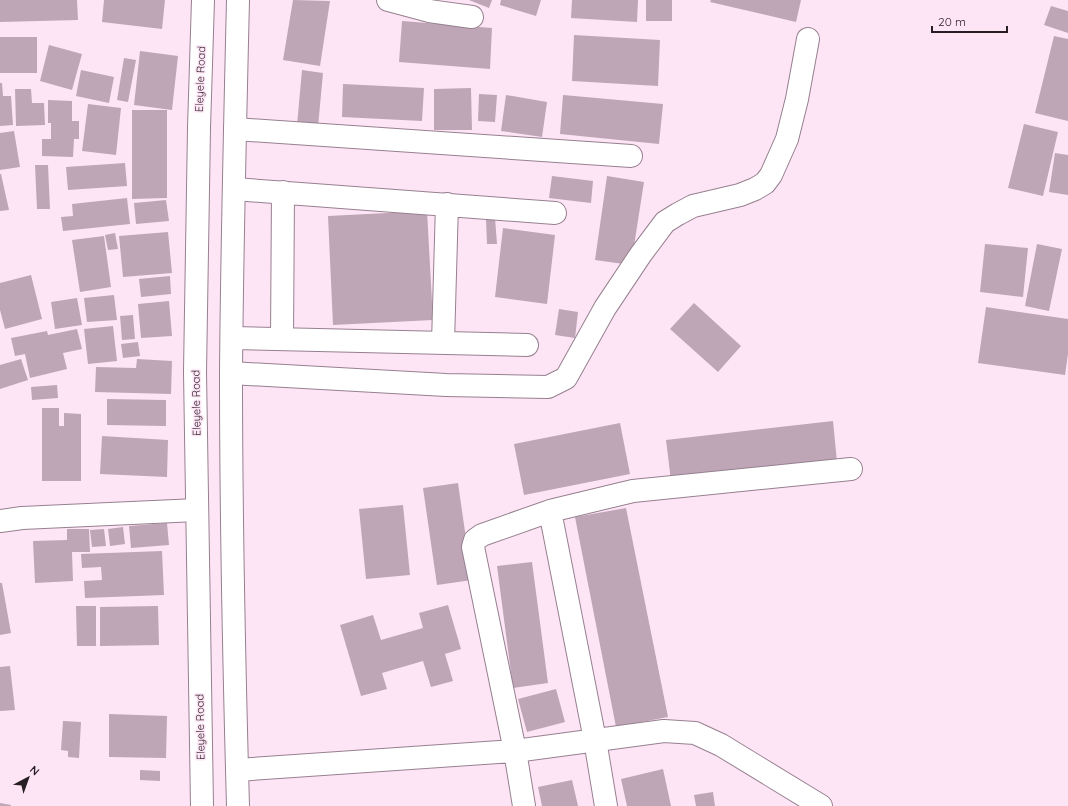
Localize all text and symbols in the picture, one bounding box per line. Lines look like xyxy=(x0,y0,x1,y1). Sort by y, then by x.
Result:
scale bar xyxy=(932,8,1007,34)
text: 20 m xyxy=(938,14,966,29)
street label: Eleyele Road xyxy=(192,46,208,112)
street label: Eleyele Road xyxy=(188,370,204,436)
street label: Eleyele Road xyxy=(192,694,208,760)
north arrow xyxy=(8,758,48,798)
text: N xyxy=(27,763,42,778)

